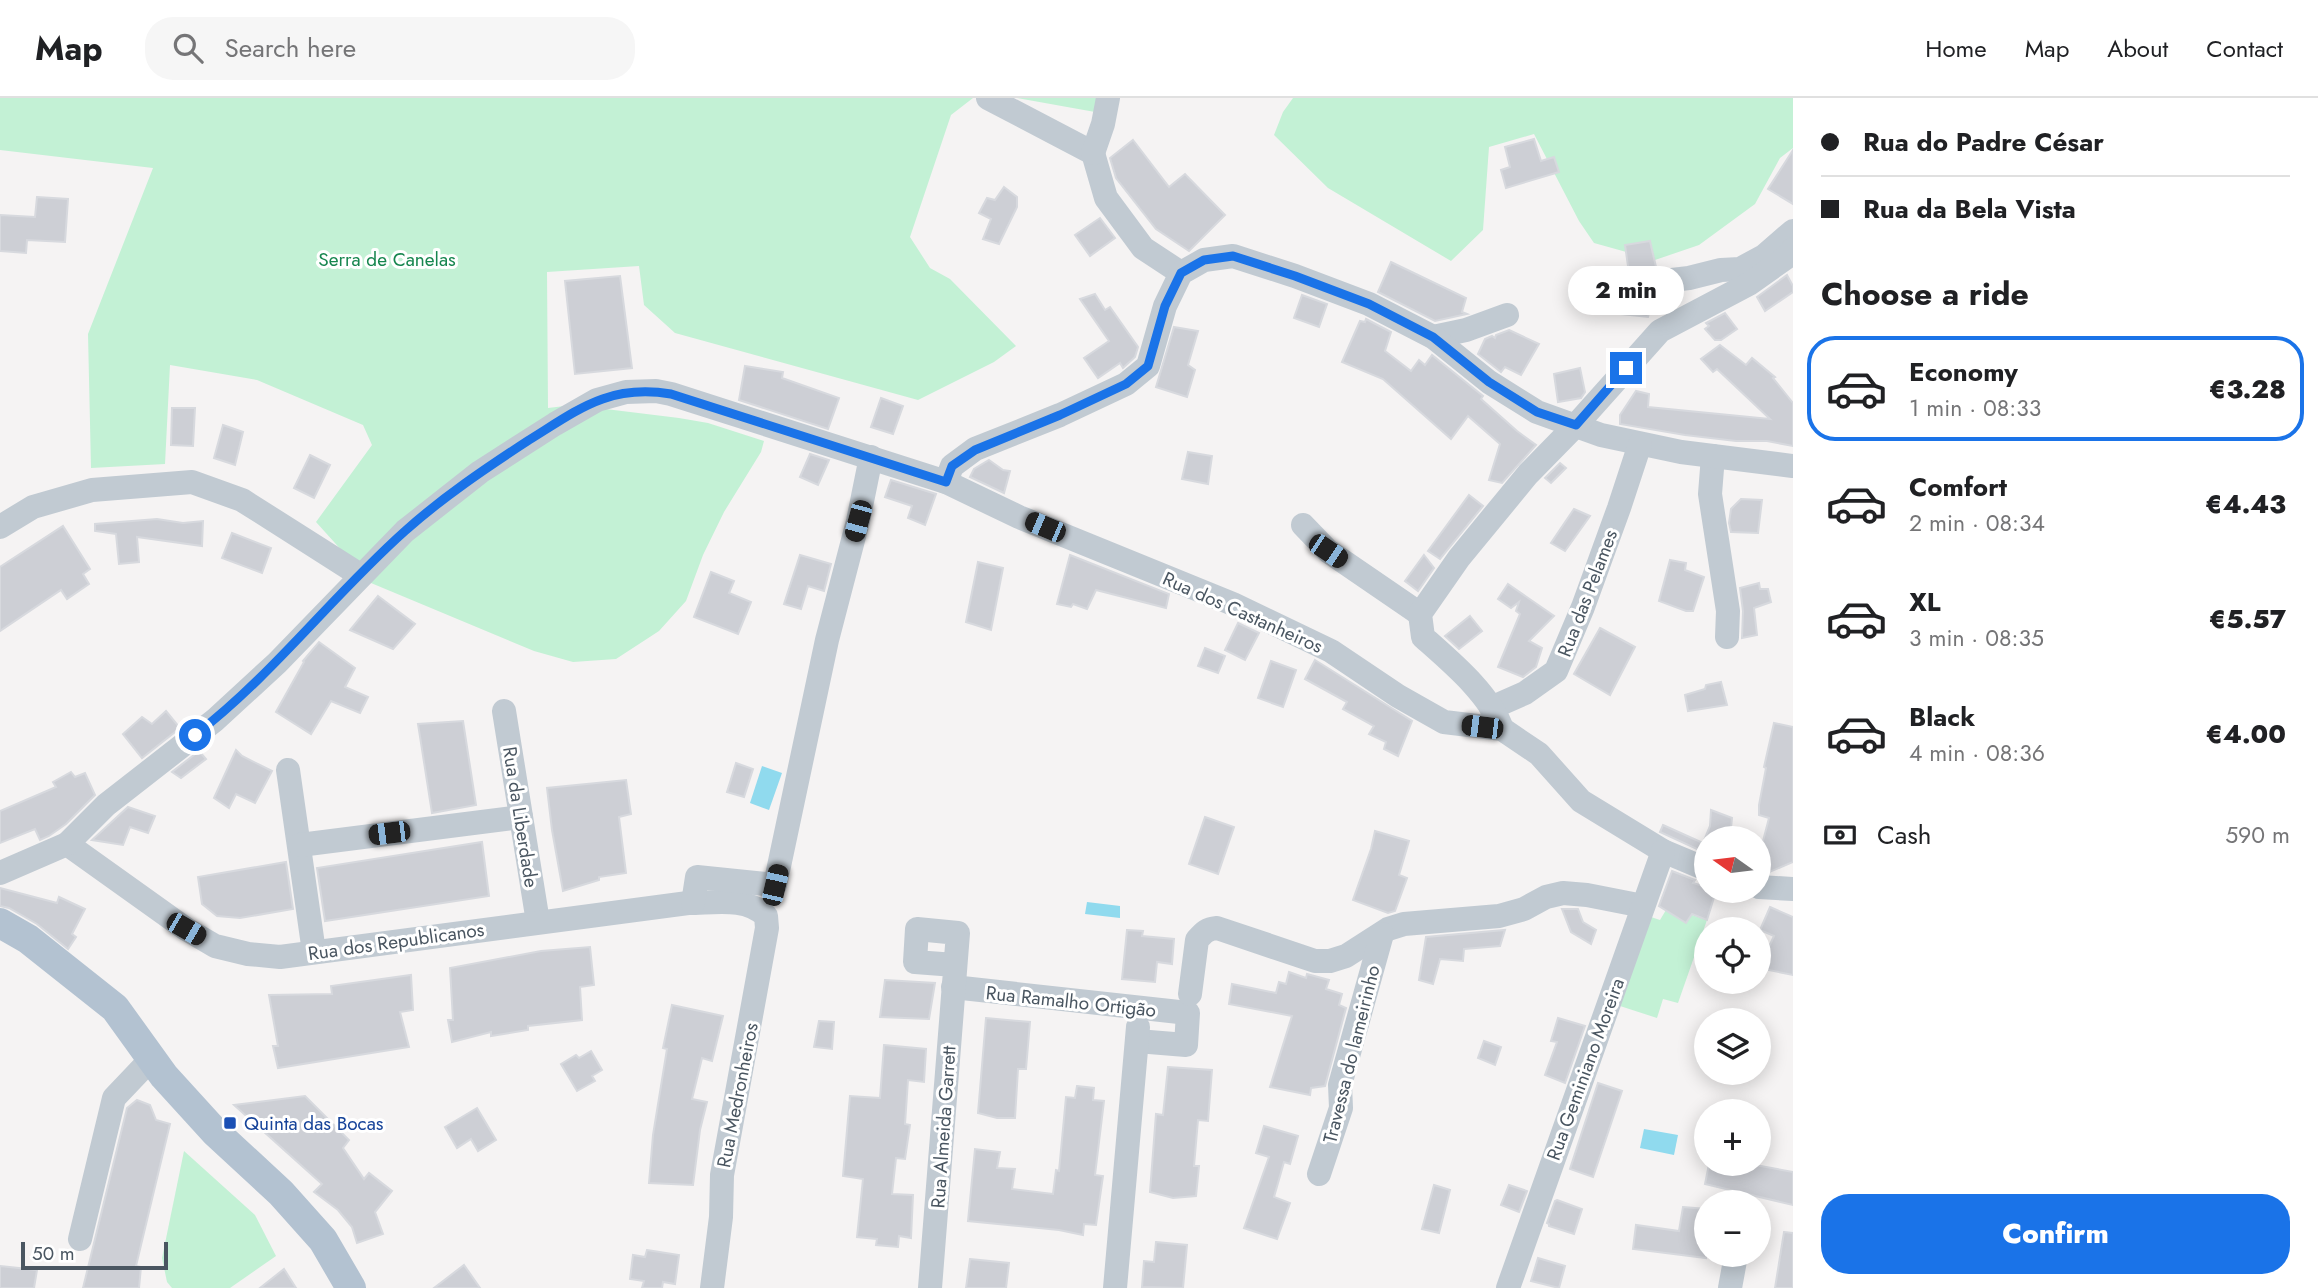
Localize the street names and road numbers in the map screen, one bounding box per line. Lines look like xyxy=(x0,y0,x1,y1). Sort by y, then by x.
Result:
street label: Rua das Pelames xyxy=(1551,525,1624,661)
street label: Rua dos Castanheiros xyxy=(1159,565,1327,660)
street label: Rua da Liberdade xyxy=(496,745,545,890)
street label: Rua dos Republicanos xyxy=(306,916,486,967)
street label: Travessa do lameirinho xyxy=(1316,962,1387,1146)
street label: Rua Geminiano Moreira xyxy=(1540,974,1631,1164)
street label: Rua Ramalho Ortigão xyxy=(984,979,1157,1024)
street label: Rua Medronheiros xyxy=(710,1020,765,1170)
street label: Rua Almeida Garrett xyxy=(924,1044,963,1209)

